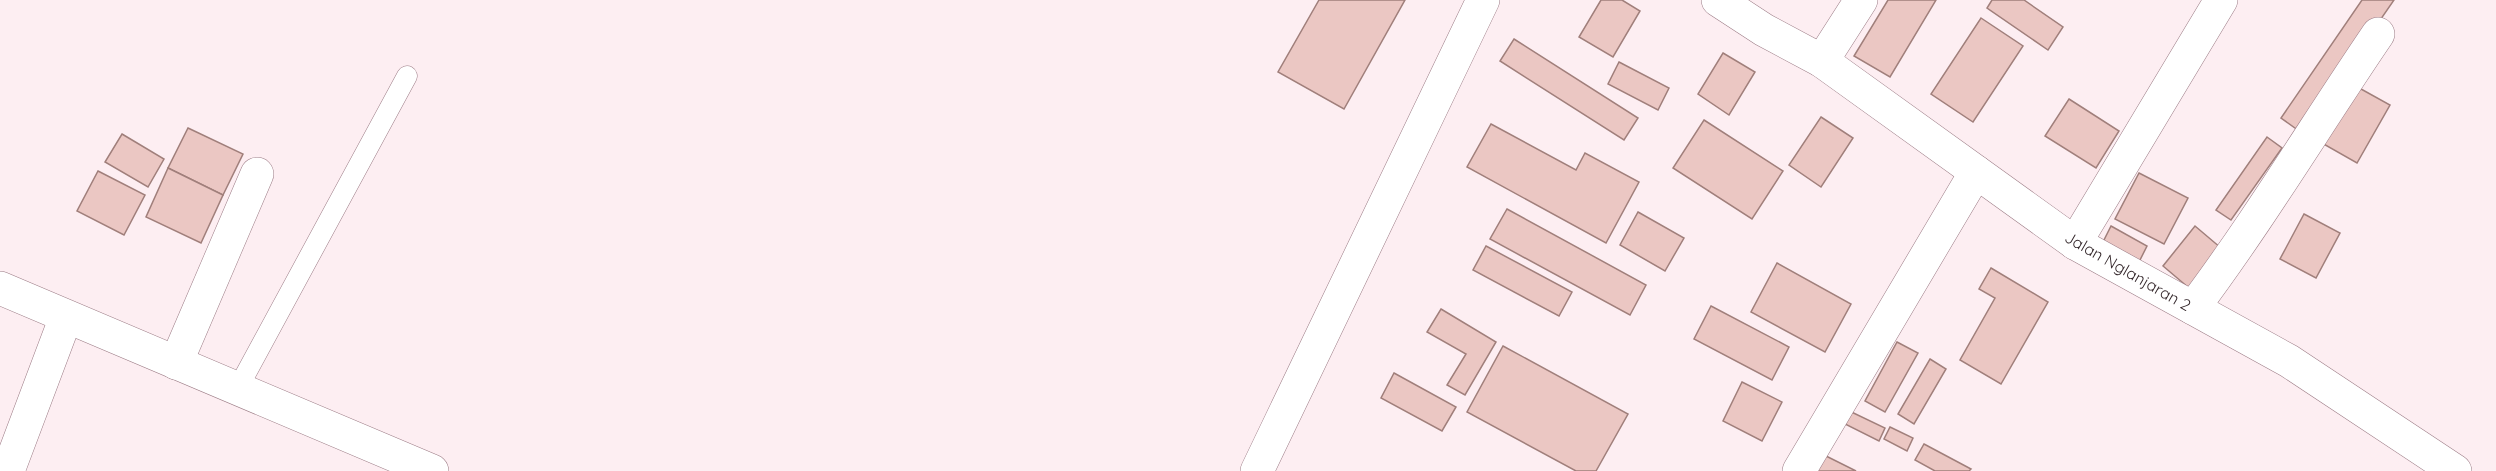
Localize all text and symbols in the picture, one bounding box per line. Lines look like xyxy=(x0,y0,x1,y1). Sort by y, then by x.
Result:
street label: Jalan Nglanjaran 2 xyxy=(2061,227,2195,315)

